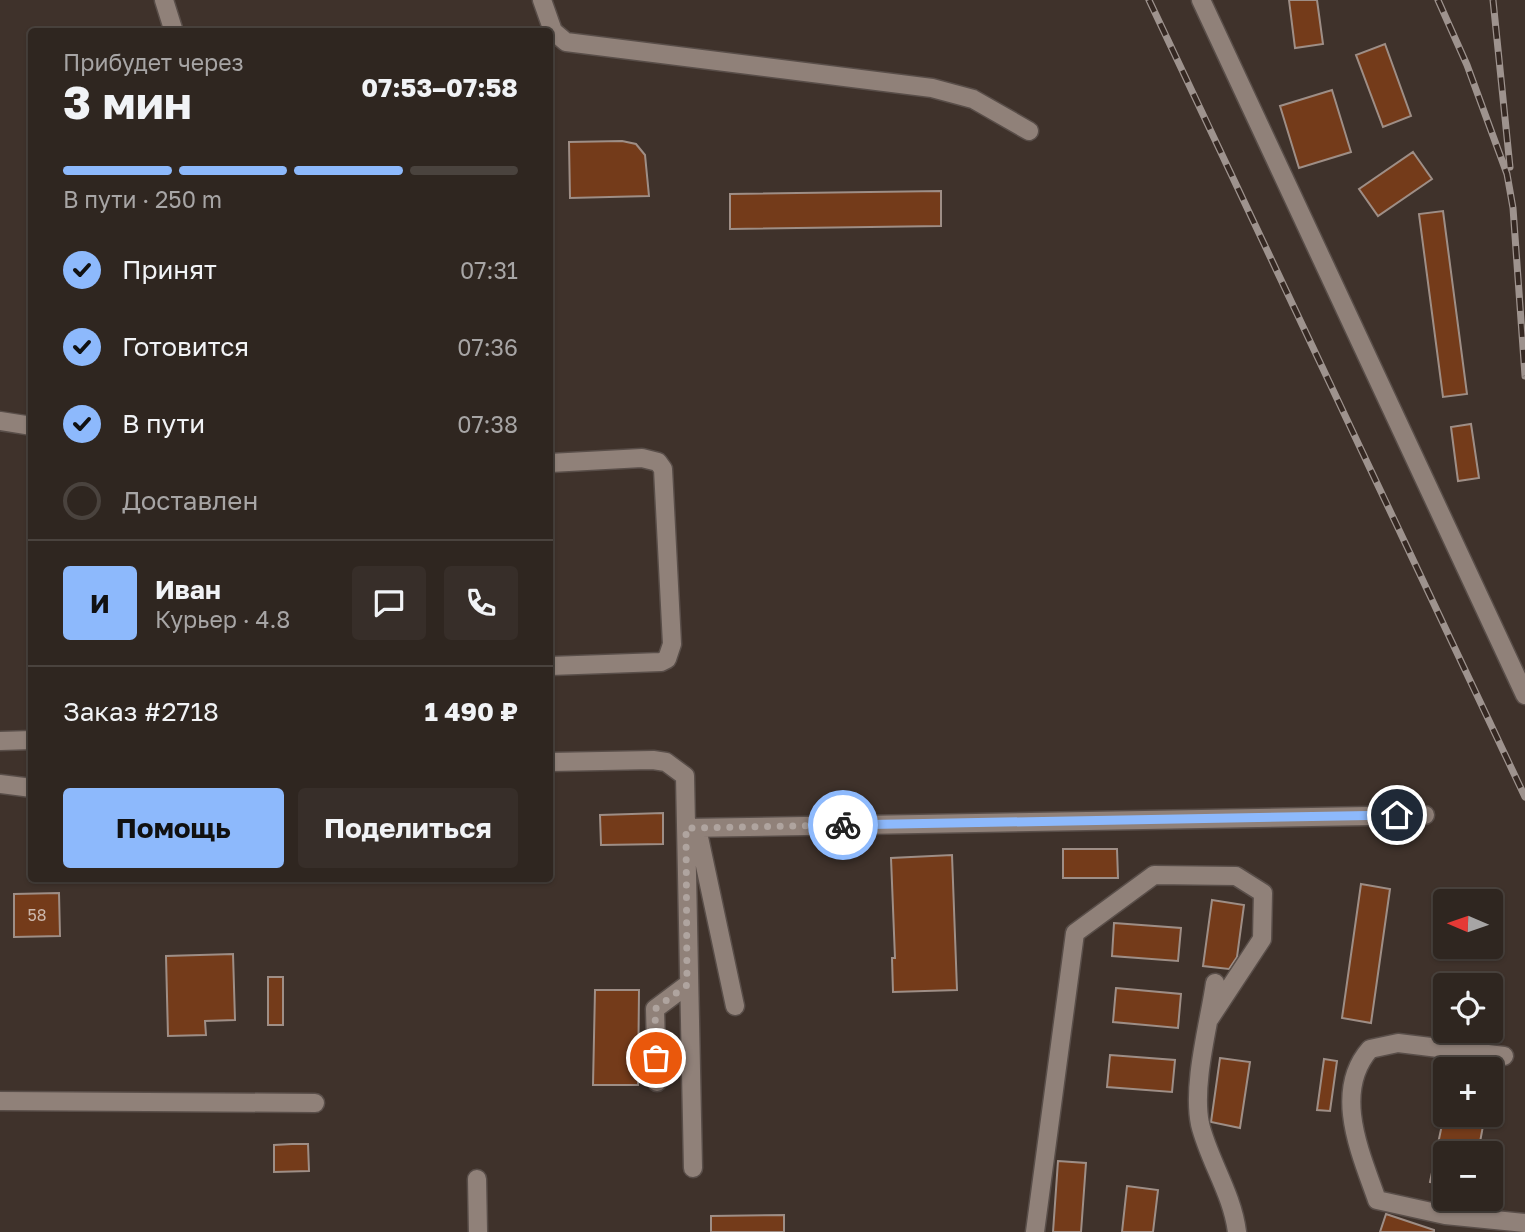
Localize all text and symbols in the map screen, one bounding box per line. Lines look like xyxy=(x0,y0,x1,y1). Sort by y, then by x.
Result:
text: Прибудет через xyxy=(63,48,244,76)
text: 07:53–07:58 xyxy=(361,72,518,103)
text: 3 мин xyxy=(63,74,192,129)
text: В пути · 250 m xyxy=(63,185,222,213)
icon: check xyxy=(63,251,101,289)
text: Принят xyxy=(122,254,217,285)
text: 07:31 xyxy=(460,256,518,284)
icon: check xyxy=(63,328,101,366)
text: Готовится xyxy=(122,331,249,362)
text: 07:36 xyxy=(457,333,518,361)
icon: check xyxy=(63,405,101,443)
text: В пути xyxy=(122,408,205,439)
text: 07:38 xyxy=(457,410,518,438)
text: Доставлен xyxy=(122,485,258,516)
button: chat xyxy=(352,566,426,640)
button: phone xyxy=(444,566,518,640)
text: Иван xyxy=(155,574,221,605)
text: И xyxy=(90,588,110,619)
text: Курьер · 4.8 xyxy=(155,605,290,633)
text: Заказ #2718 xyxy=(63,696,219,727)
text: 1 490 ₽ xyxy=(424,696,518,727)
pin xyxy=(1367,785,1427,845)
button: Помощь xyxy=(63,788,284,868)
button: Поделиться xyxy=(298,788,518,868)
courier xyxy=(808,790,878,860)
icon: home xyxy=(1378,796,1416,834)
icon: bike xyxy=(824,806,862,844)
north arrow xyxy=(1433,889,1503,959)
map controls xyxy=(1433,889,1503,1211)
house number: 58 xyxy=(27,905,47,925)
button: locate xyxy=(1433,973,1503,1043)
pin xyxy=(626,1028,686,1088)
icon: bag xyxy=(637,1039,675,1077)
button: + xyxy=(1433,1057,1503,1127)
button: − xyxy=(1433,1141,1503,1211)

